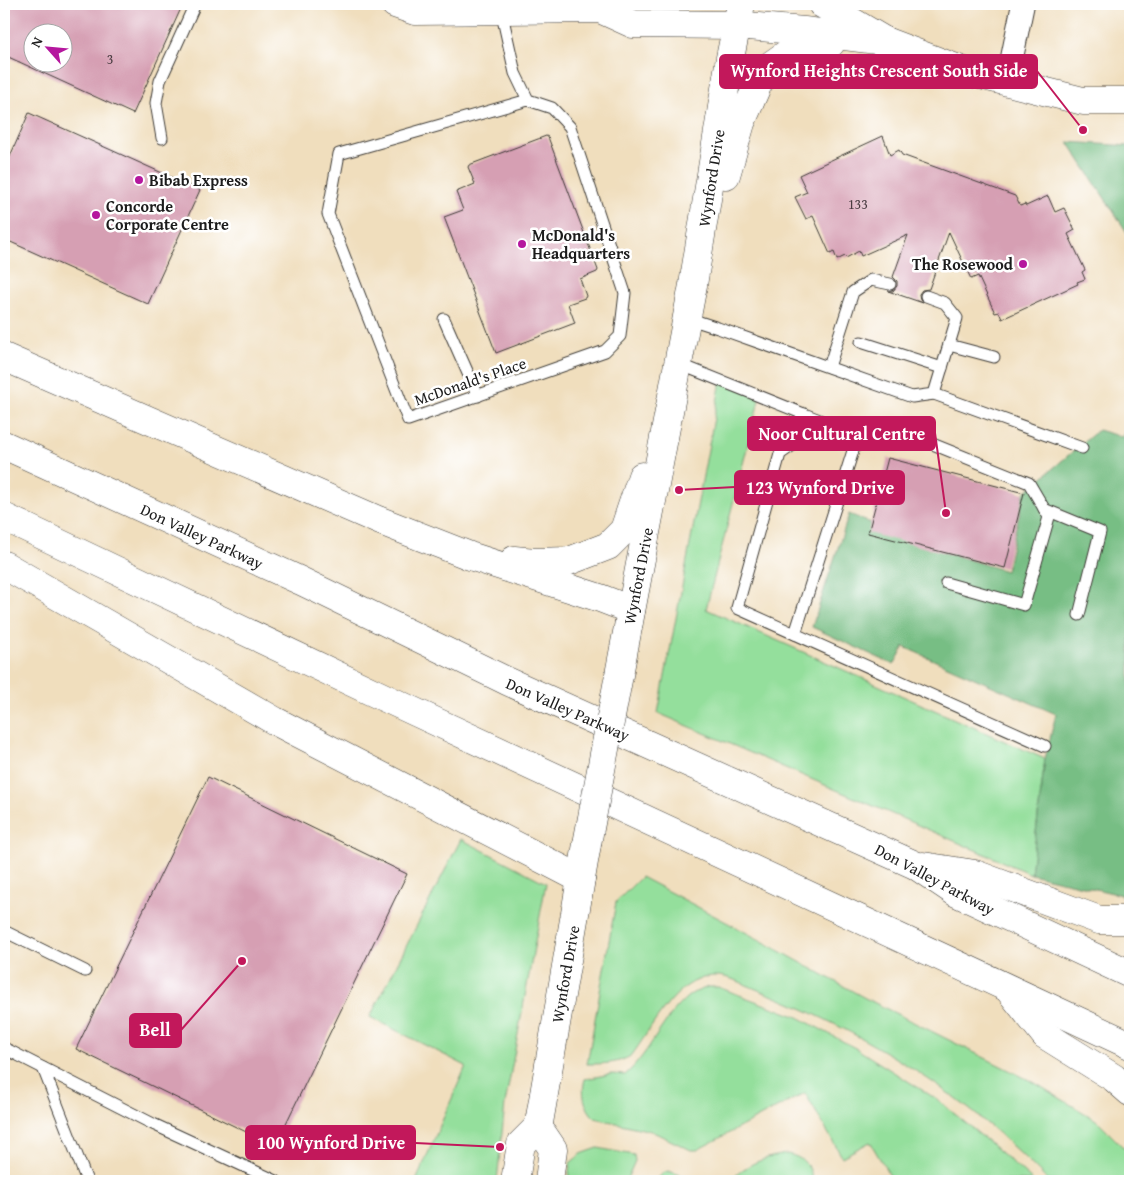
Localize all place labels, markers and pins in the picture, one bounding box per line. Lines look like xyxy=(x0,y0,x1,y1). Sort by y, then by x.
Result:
callout: Wynford Heights Crescent South Side xyxy=(720,55,1037,88)
place label: Bibab Express xyxy=(149,168,248,192)
marker: Bibab Express xyxy=(133,174,145,186)
place label: Concorde Corporate Centre xyxy=(106,194,229,236)
marker: Concorde Corporate Centre xyxy=(90,209,102,221)
place label: McDonald's Headquarters xyxy=(532,223,630,265)
marker: McDonald's Headquarters xyxy=(516,238,528,250)
place label: The Rosewood xyxy=(912,252,1014,276)
marker: The Rosewood xyxy=(1017,258,1029,270)
callout: Noor Cultural Centre xyxy=(748,417,935,450)
callout: 123 Wynford Drive xyxy=(735,471,904,504)
callout: Bell xyxy=(130,1014,181,1047)
callout: 100 Wynford Drive xyxy=(246,1126,415,1159)

